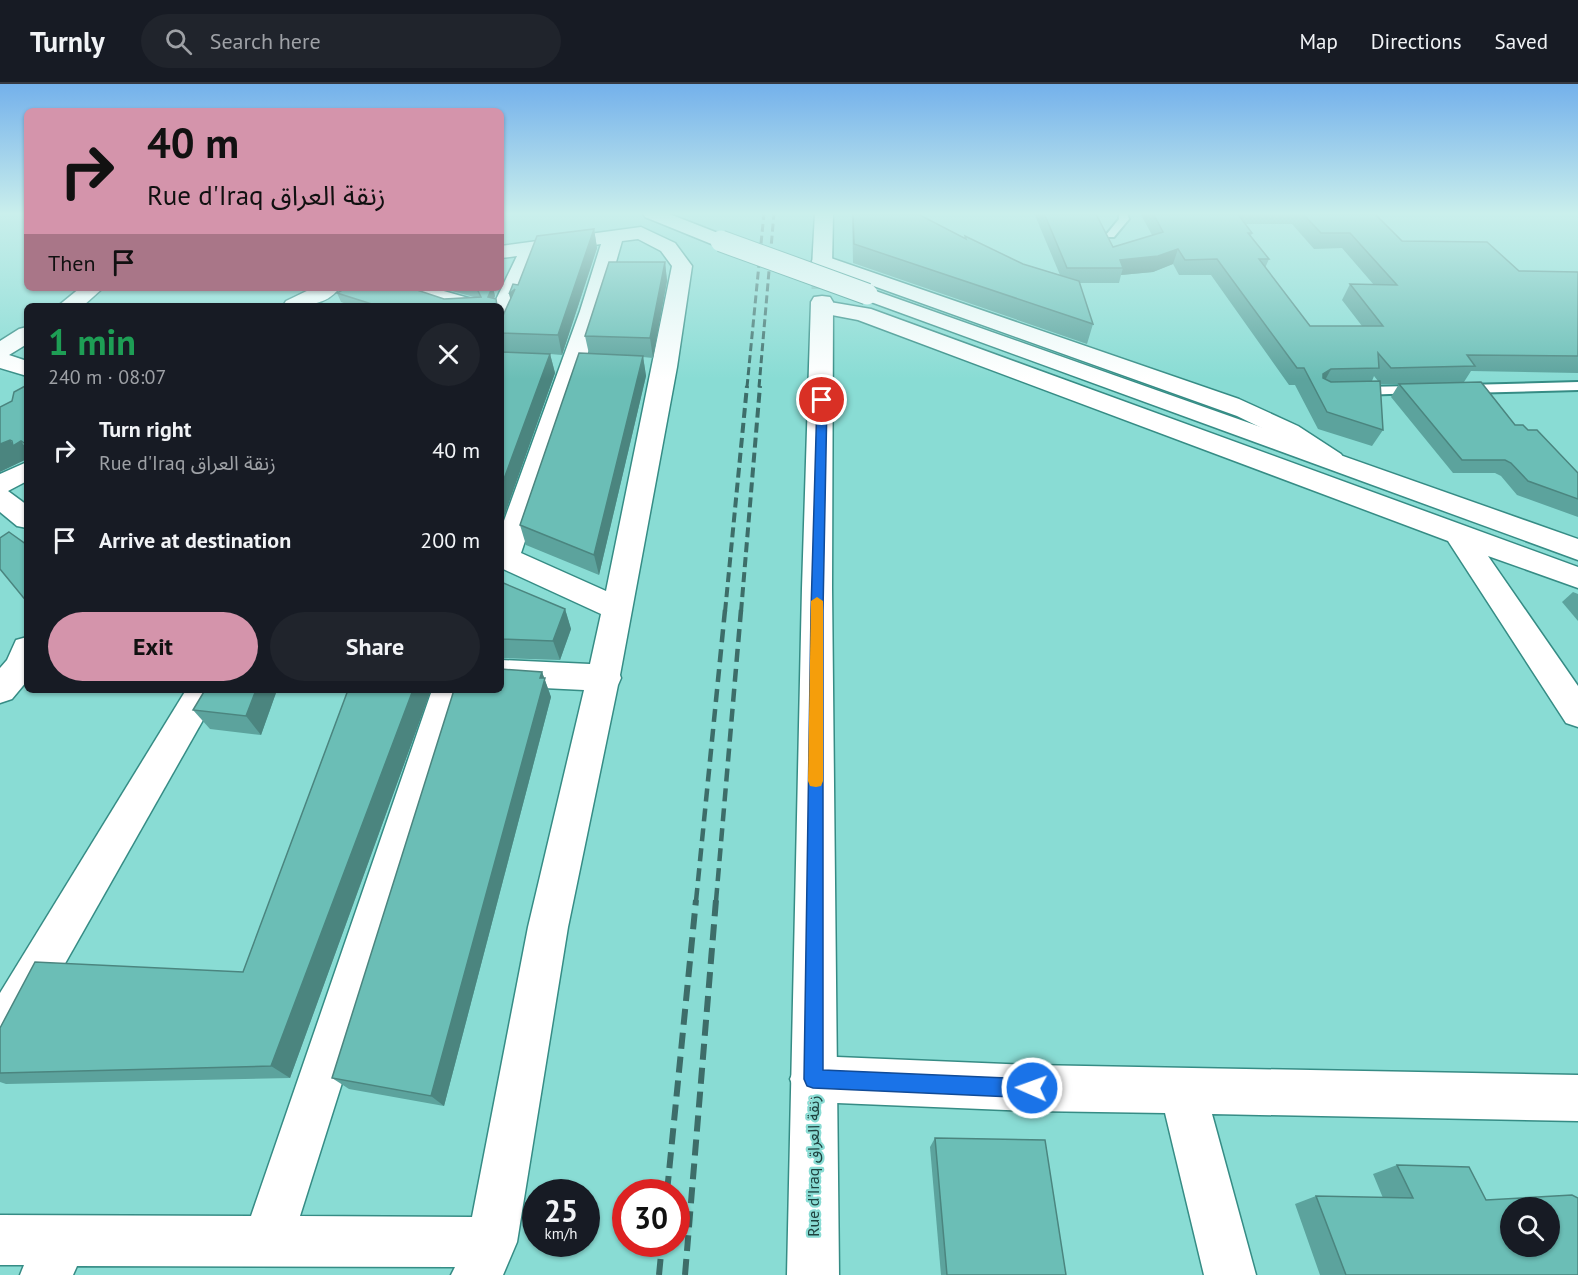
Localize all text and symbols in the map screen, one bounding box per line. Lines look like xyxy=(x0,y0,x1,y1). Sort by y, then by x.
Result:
search box xyxy=(141,14,561,68)
text: Turnly xyxy=(30,23,105,60)
icon: search xyxy=(162,25,195,58)
text: Search here xyxy=(210,27,321,55)
text: Map xyxy=(1299,28,1338,55)
text: Directions xyxy=(1371,28,1462,55)
text: Saved xyxy=(1495,28,1548,55)
text: 40 m xyxy=(147,115,239,170)
icon: right xyxy=(48,132,126,210)
text: Rue d'Iraq زنقة العراق xyxy=(147,178,386,212)
icon: arrive xyxy=(107,246,140,279)
text: Then xyxy=(48,249,95,277)
text: 1 min xyxy=(48,318,136,365)
button: close xyxy=(417,323,480,386)
text: 240 m · 08:07 xyxy=(48,364,166,390)
pin xyxy=(796,374,847,425)
icon: arrive xyxy=(805,383,838,416)
text: Turn right xyxy=(99,415,191,443)
icon: right xyxy=(48,434,81,467)
text: 40 m xyxy=(432,436,480,464)
text: Rue d'Iraq زنقة العراق xyxy=(99,450,276,476)
icon: arrive xyxy=(48,524,81,557)
text: Arrive at destination xyxy=(99,526,291,554)
text: 200 m xyxy=(420,526,480,554)
button: Exit xyxy=(48,612,258,681)
button: Share xyxy=(270,612,480,681)
position arrow xyxy=(1000,1056,1064,1120)
street label: Rue d'Iraq زنقة العراق xyxy=(803,1095,823,1237)
speed limit sign: 30 xyxy=(612,1179,690,1257)
text: 25 xyxy=(544,1191,578,1230)
map controls xyxy=(1500,1197,1560,1257)
button: search xyxy=(1500,1197,1560,1257)
text: km/h xyxy=(545,1224,577,1243)

